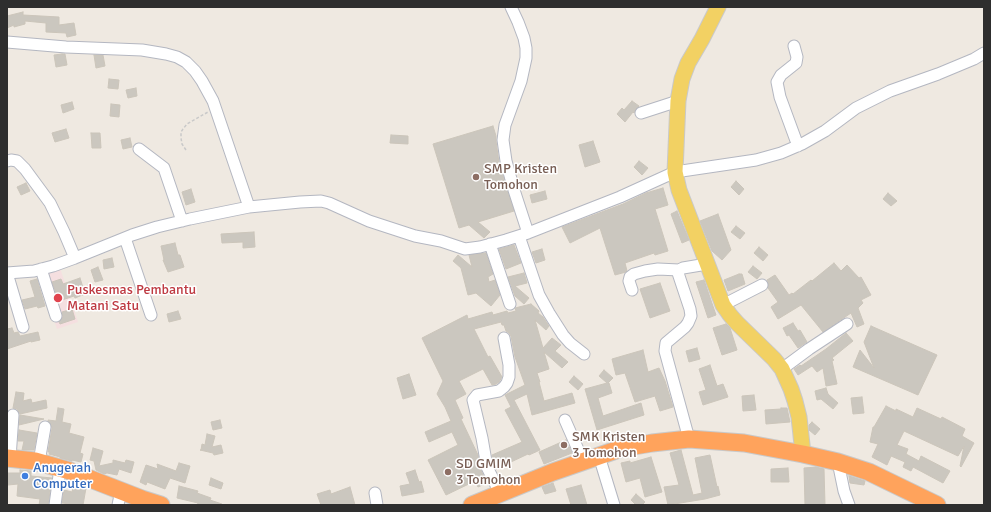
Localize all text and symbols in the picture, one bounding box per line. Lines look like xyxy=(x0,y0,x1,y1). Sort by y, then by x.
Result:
place label: SMP Kristen Tomohon xyxy=(484,161,557,194)
marker: SMP Kristen Tomohon xyxy=(471,172,481,182)
place label: Puskesmas Pembantu Matani Satu xyxy=(67,282,196,314)
marker: Puskesmas Pembantu Matani Satu xyxy=(52,292,64,304)
place label: SMK Kristen 3 Tomohon xyxy=(572,429,645,462)
marker: SMK Kristen 3 Tomohon xyxy=(559,440,569,450)
place label: SD GMIM 3 Tomohon xyxy=(456,456,521,488)
place label: Anugerah Computer xyxy=(33,460,92,492)
marker: SD GMIM 3 Tomohon xyxy=(443,467,453,477)
marker: Anugerah Computer xyxy=(20,471,30,481)

